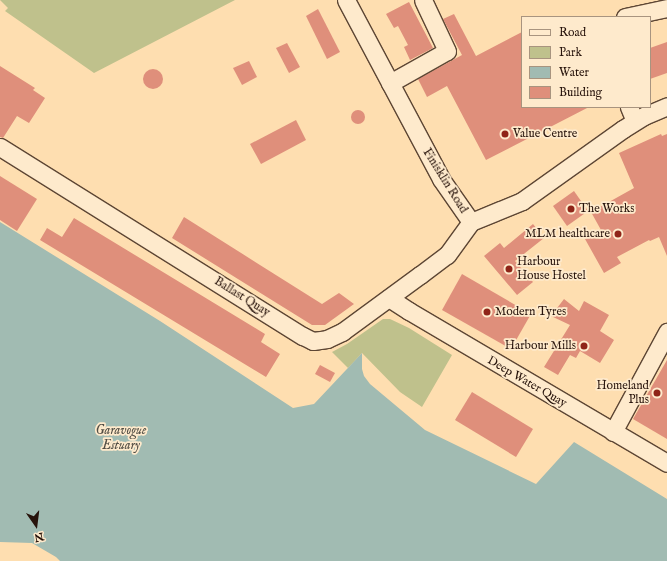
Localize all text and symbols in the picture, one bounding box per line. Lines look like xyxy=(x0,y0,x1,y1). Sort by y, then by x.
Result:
legend xyxy=(521,16,651,108)
text: Road xyxy=(559,25,586,40)
text: Park xyxy=(559,45,582,60)
text: Water xyxy=(559,65,589,80)
text: Building xyxy=(559,85,602,100)
place label: Value Centre xyxy=(513,127,577,141)
marker: Value Centre xyxy=(500,129,510,139)
street label: Finisklin Road xyxy=(419,146,471,216)
place label: The Works xyxy=(579,202,635,216)
marker: The Works xyxy=(566,204,576,214)
place label: MLM healthcare xyxy=(525,227,610,241)
marker: MLM healthcare xyxy=(613,229,623,239)
place label: Harbour House Hostel xyxy=(517,255,586,283)
marker: Harbour House Hostel xyxy=(504,264,514,274)
street label: Ballast Quay xyxy=(212,274,272,320)
place label: Modern Tyres xyxy=(495,305,566,319)
marker: Modern Tyres xyxy=(482,307,492,317)
place label: Harbour Mills xyxy=(505,339,576,353)
marker: Harbour Mills xyxy=(579,341,589,351)
street label: Deep Water Quay xyxy=(485,353,569,411)
place label: Homeland Plus xyxy=(596,379,649,407)
marker: Homeland Plus xyxy=(652,388,662,398)
water label: Garavogue Estuary xyxy=(96,424,146,455)
north arrow xyxy=(16,505,56,545)
text: N xyxy=(33,529,45,545)

